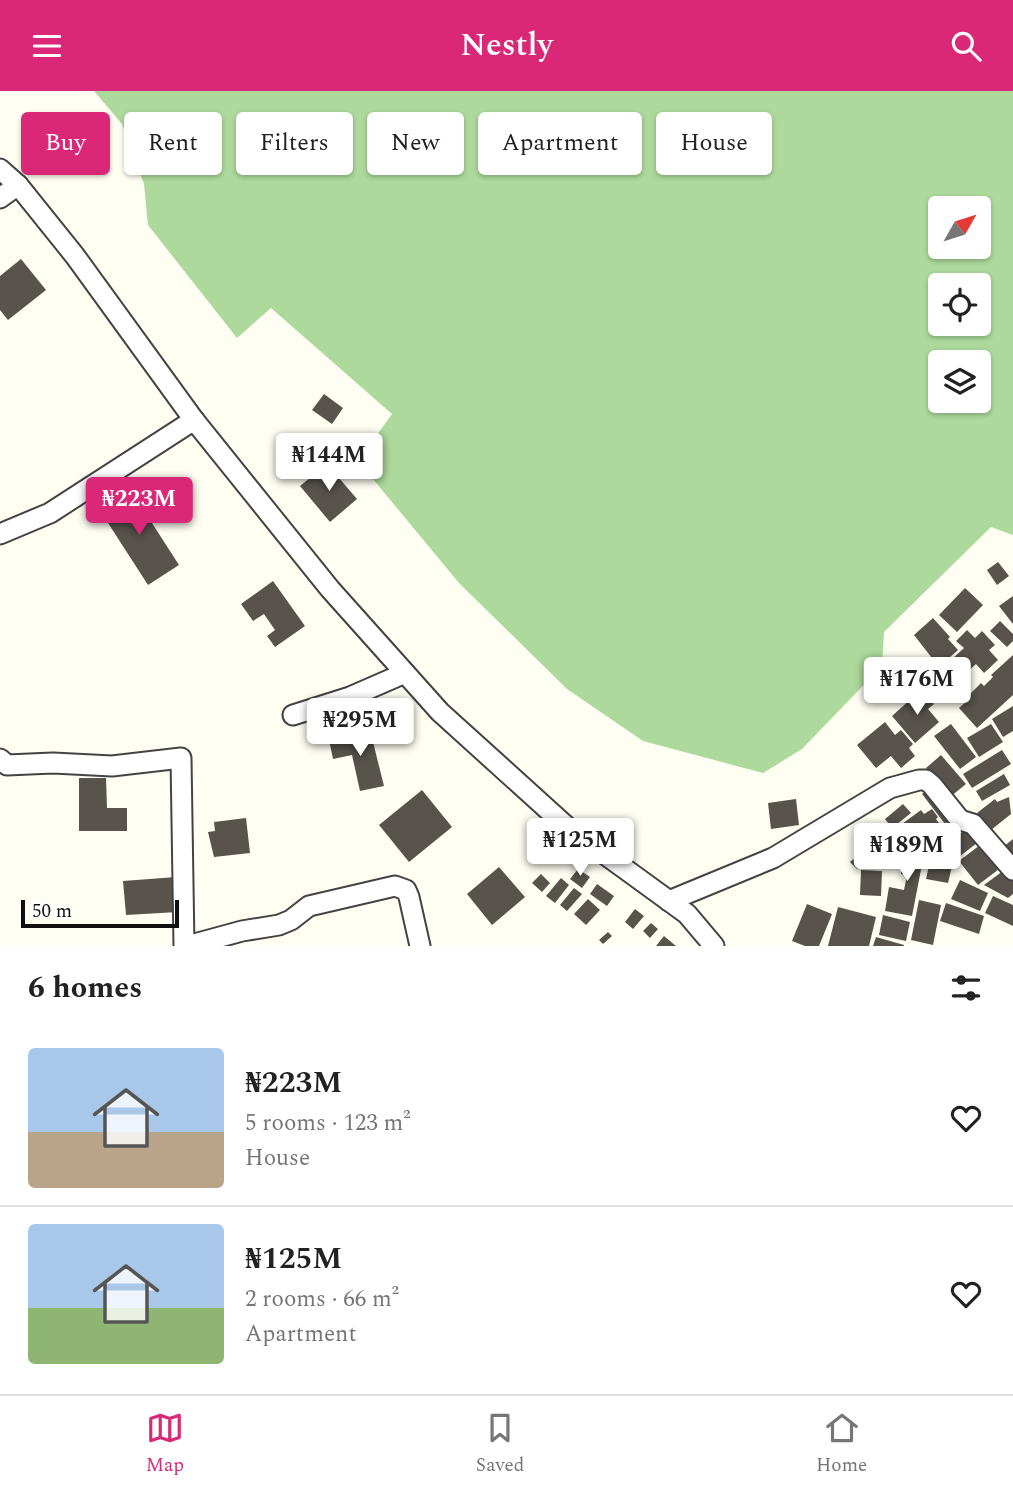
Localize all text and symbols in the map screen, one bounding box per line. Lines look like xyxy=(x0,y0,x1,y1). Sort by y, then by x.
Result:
text: Nestly xyxy=(460,21,553,70)
icon: menu xyxy=(28,27,66,65)
icon: search xyxy=(947,27,985,65)
chip: Buy xyxy=(21,112,110,175)
chip: Rent xyxy=(124,112,222,175)
chip: Filters xyxy=(236,112,353,175)
chip: New xyxy=(367,112,464,175)
chip: Apartment xyxy=(478,112,642,175)
chip: House xyxy=(656,112,772,175)
north arrow xyxy=(928,196,990,259)
map controls xyxy=(928,196,991,413)
button: locate xyxy=(928,273,991,336)
button: layers xyxy=(928,350,991,413)
pin: ₦144M xyxy=(280,433,378,493)
text: ₦144M xyxy=(292,438,366,473)
pin: ₦223M xyxy=(90,477,188,537)
text: ₦223M xyxy=(102,482,176,517)
pin: ₦176M xyxy=(868,657,966,717)
text: ₦176M xyxy=(880,662,954,697)
pin: ₦295M xyxy=(311,699,409,758)
text: ₦295M xyxy=(323,703,397,738)
pin: ₦125M xyxy=(531,819,629,878)
text: ₦125M xyxy=(543,823,617,858)
pin: ₦189M xyxy=(858,823,956,883)
text: ₦189M xyxy=(870,828,944,863)
scale bar xyxy=(21,897,178,929)
text: 50 m xyxy=(32,897,72,926)
text: 6 homes xyxy=(28,965,142,1011)
icon: filters xyxy=(947,969,985,1007)
text: ₦223M xyxy=(245,1060,342,1106)
icon: home xyxy=(84,1076,168,1160)
icon: heart xyxy=(947,1099,985,1137)
text: 5 rooms · 123 m² xyxy=(245,1106,411,1141)
text: House xyxy=(245,1141,310,1176)
text: ₦125M xyxy=(245,1236,342,1282)
icon: home xyxy=(84,1252,168,1336)
icon: heart xyxy=(947,1275,985,1313)
text: 2 rooms · 66 m² xyxy=(245,1282,399,1317)
text: Apartment xyxy=(245,1317,357,1352)
tab: Map xyxy=(146,1409,184,1480)
tab: Saved xyxy=(476,1409,524,1480)
tab: Home xyxy=(816,1409,867,1480)

